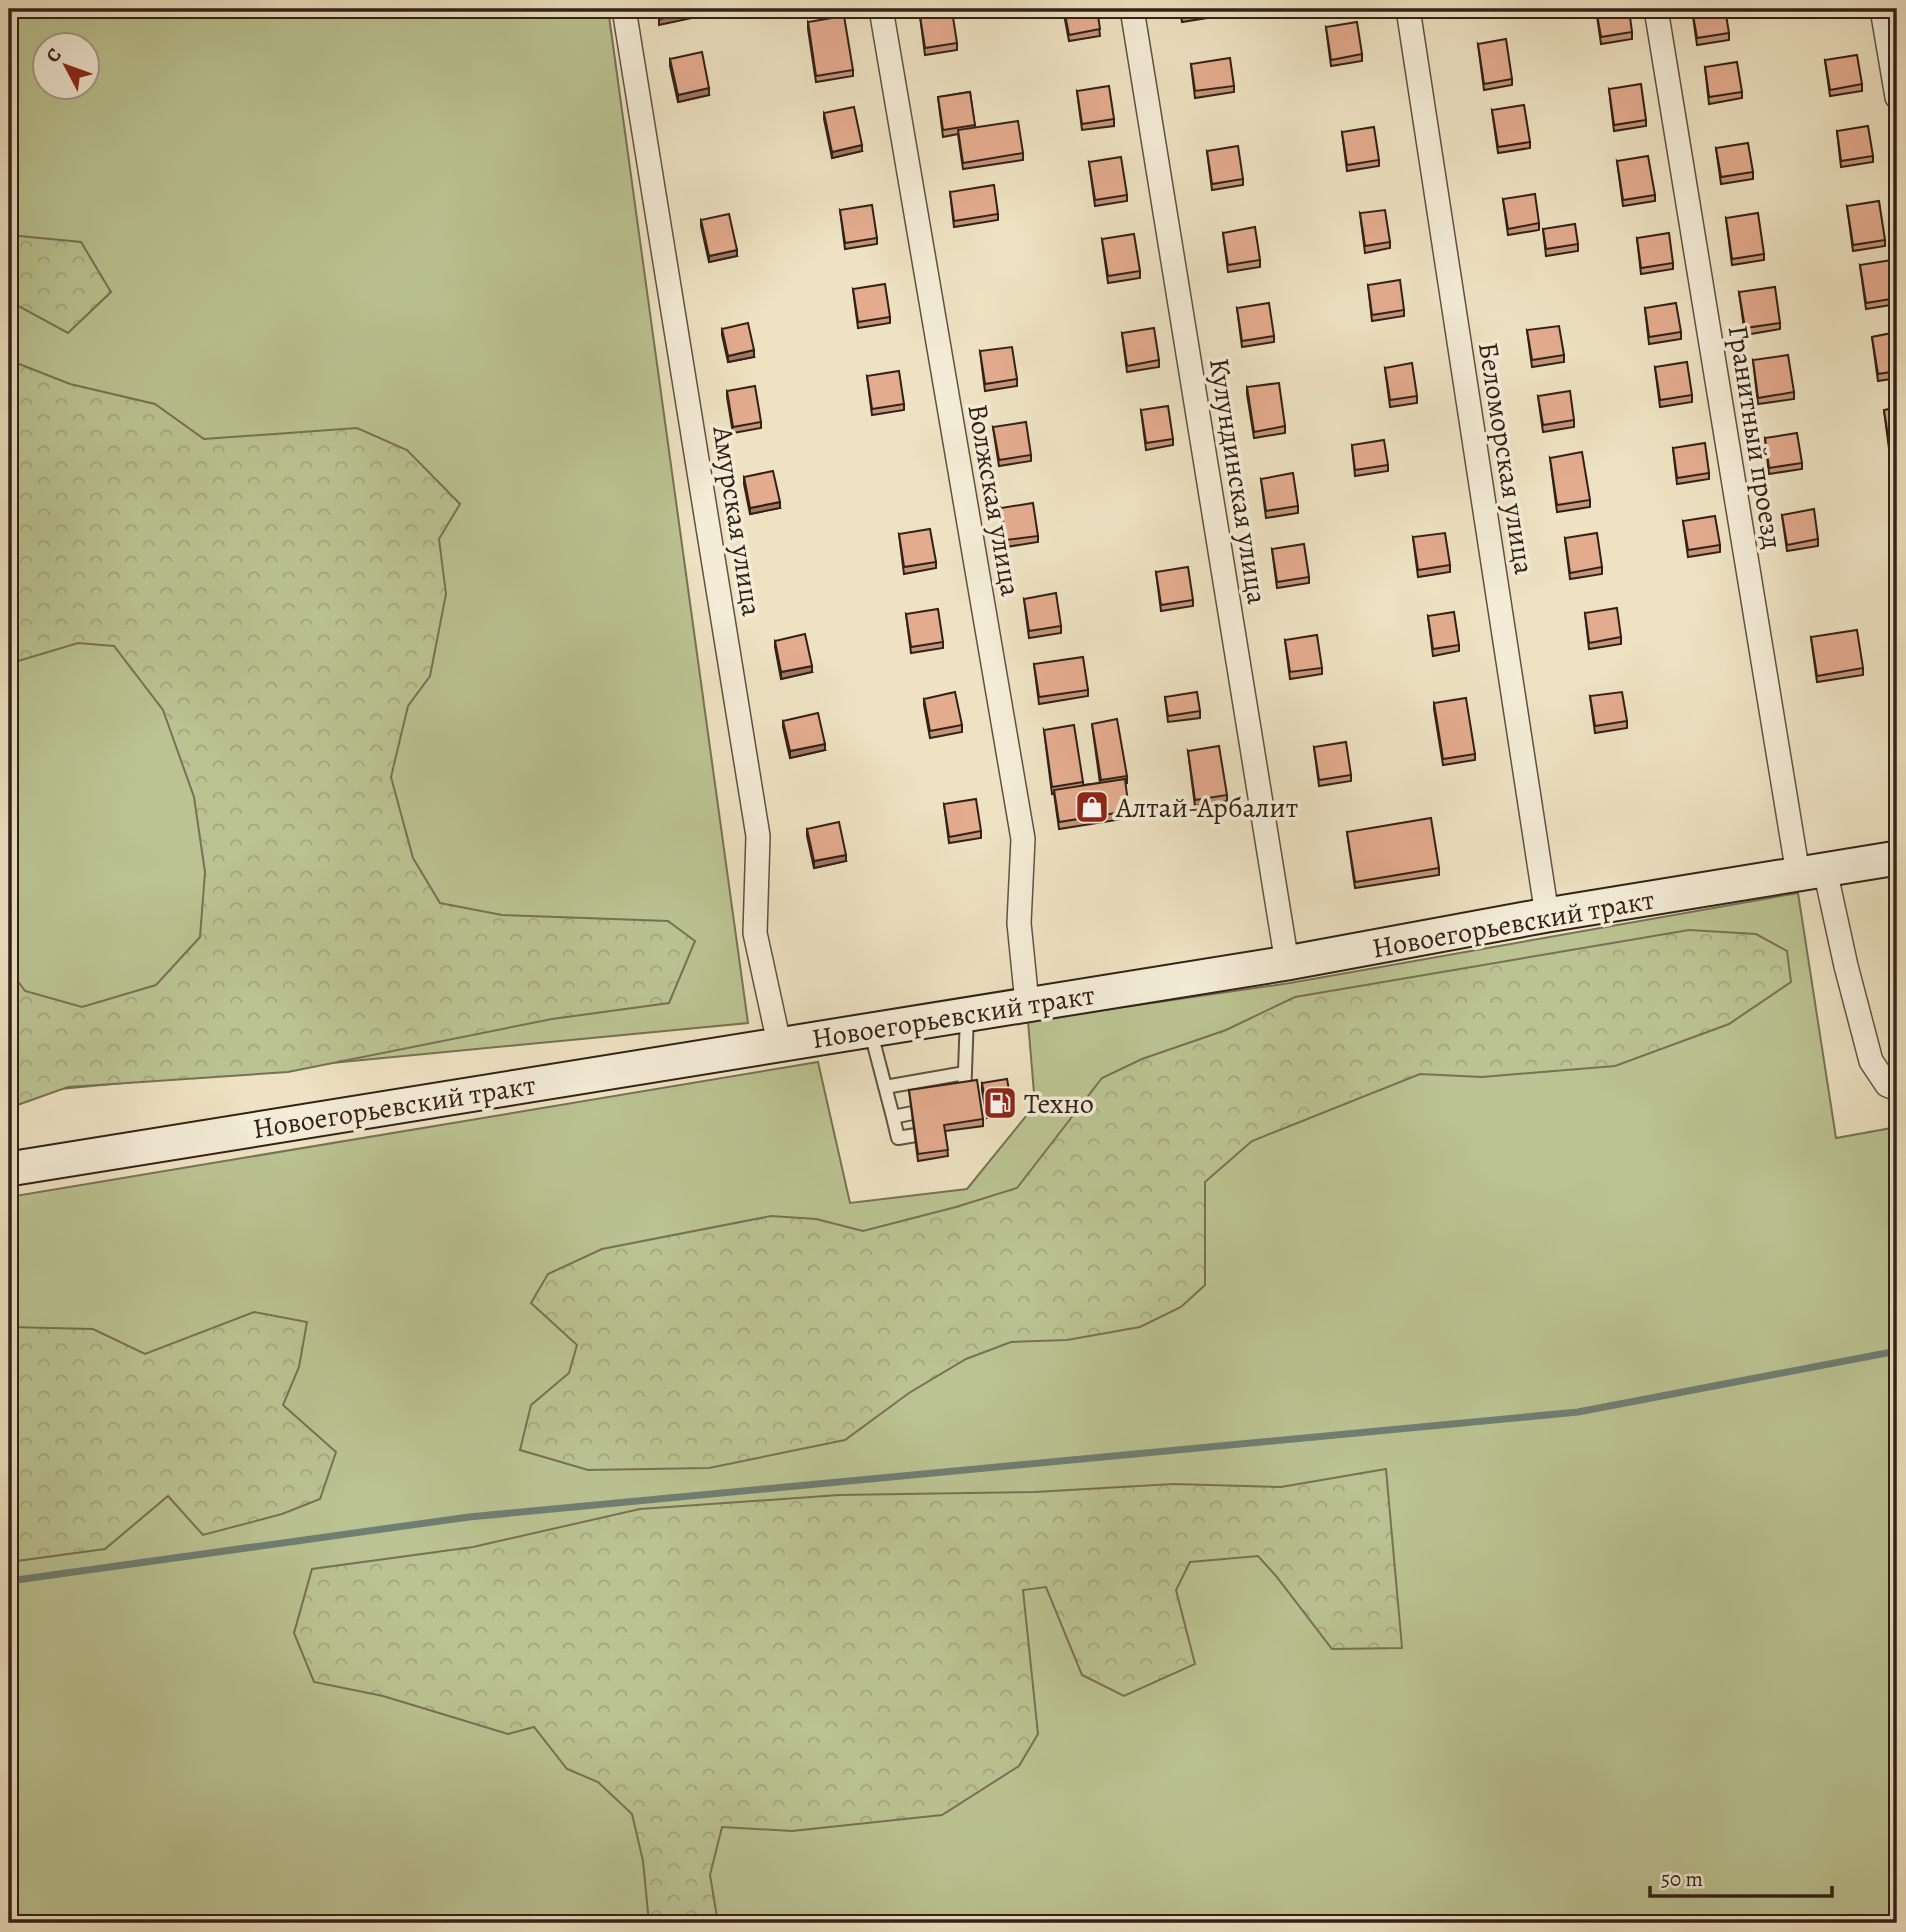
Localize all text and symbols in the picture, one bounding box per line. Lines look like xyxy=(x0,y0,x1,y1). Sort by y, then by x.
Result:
north arrow xyxy=(32,32,102,102)
text: С xyxy=(40,43,68,68)
street label: Гранитный проезд xyxy=(1719,323,1791,552)
street label: Беломорская улица xyxy=(1469,339,1543,577)
street label: Кулундинская улица xyxy=(1200,355,1276,607)
street label: Волжская улица xyxy=(958,401,1030,599)
street label: Амурская улица xyxy=(703,423,771,619)
shop icon: Алтай-Арбалит xyxy=(1073,788,1111,826)
place label: Алтай-Арбалит xyxy=(1115,789,1298,827)
street label: Новоегорьевский тракт xyxy=(1369,880,1657,968)
street label: Новоегорьевский тракт xyxy=(809,976,1097,1058)
street label: Новоегорьевский тракт xyxy=(250,1066,538,1148)
fuel station icon: Техно xyxy=(981,1084,1019,1122)
place label: Техно xyxy=(1024,1085,1094,1123)
scale bar xyxy=(1650,1855,1832,1899)
text: 50 m xyxy=(1661,1865,1703,1893)

